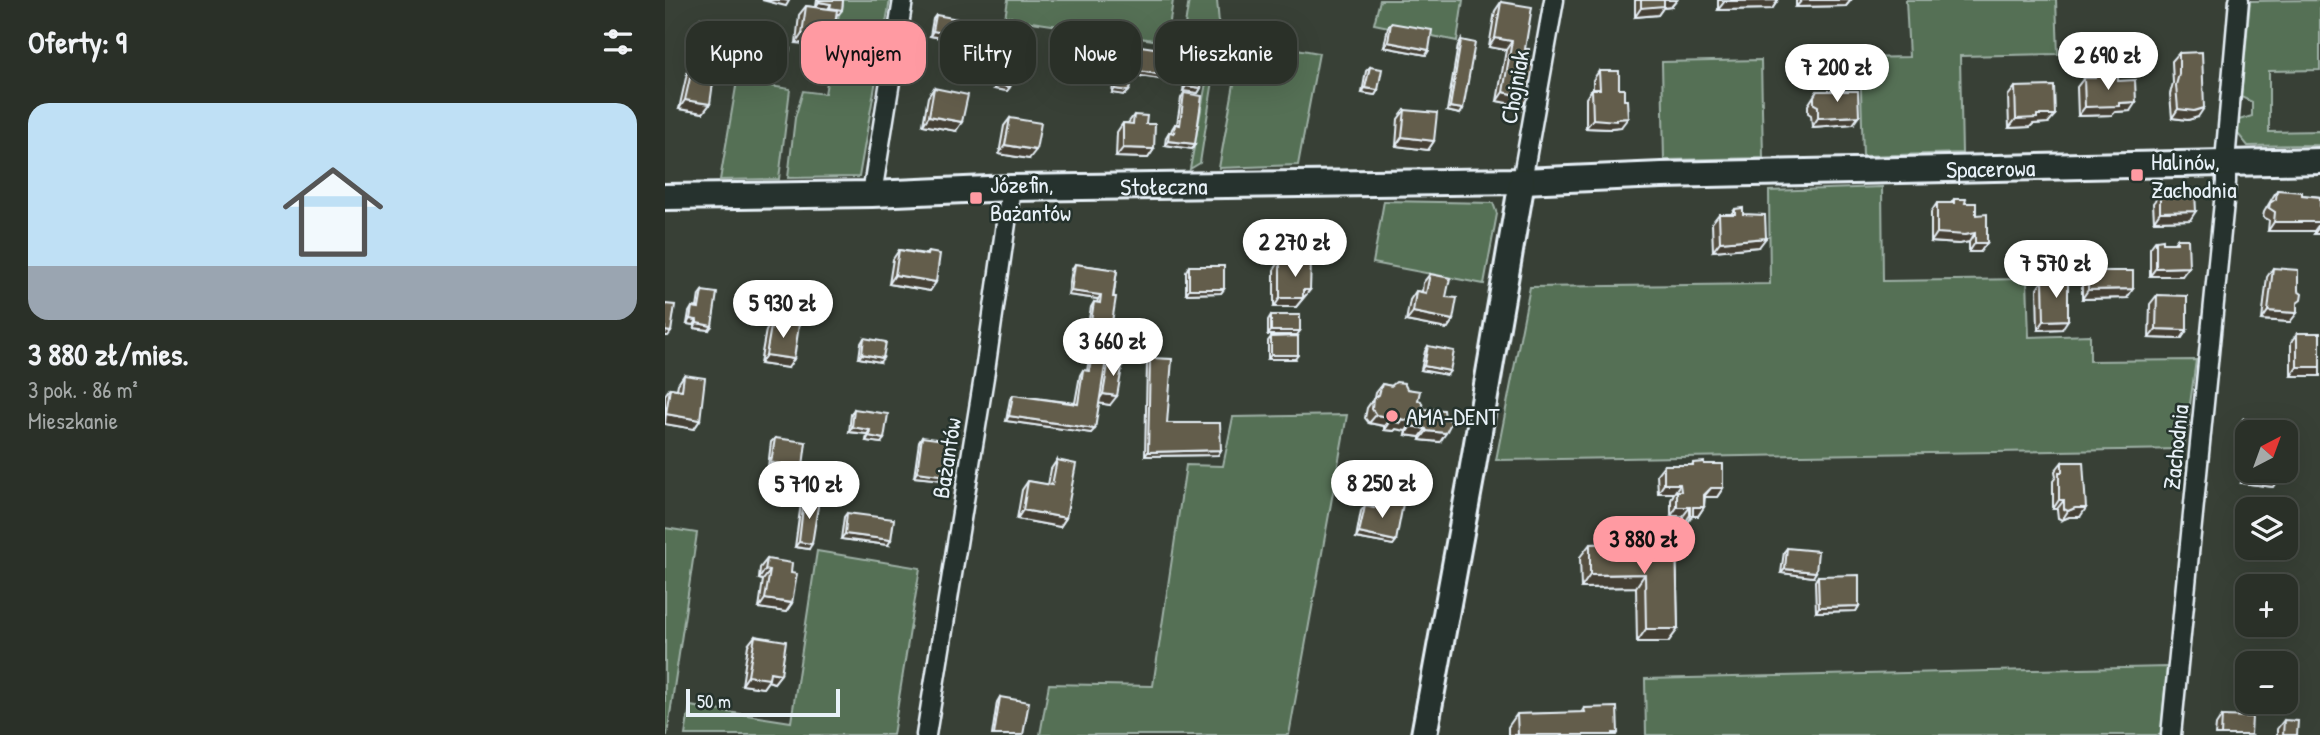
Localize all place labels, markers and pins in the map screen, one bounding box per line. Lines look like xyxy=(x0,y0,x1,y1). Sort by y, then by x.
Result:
pin: 2 690 zł xyxy=(2036,32,2180,92)
pin: 7 200 zł xyxy=(1765,44,1909,104)
place label: Halinów, Zachodnia xyxy=(2151,145,2237,205)
marker: Halinów, Zachodnia xyxy=(2129,167,2145,183)
place label: Józefin, Bażantów xyxy=(990,168,1071,228)
marker: Józefin, Bażantów xyxy=(968,190,984,206)
pin: 2 270 zł xyxy=(1223,219,1367,279)
pin: 7 570 zł xyxy=(1984,240,2128,300)
pin: 5 930 zł xyxy=(711,280,855,340)
pin: 3 660 zł xyxy=(1041,318,1185,378)
place label: AMA-DENT xyxy=(1406,400,1500,432)
marker: AMA-DENT xyxy=(1384,408,1400,424)
pin: 8 250 zł xyxy=(1310,461,1454,520)
pin: 5 710 zł xyxy=(737,462,881,521)
pin: 3 880 zł xyxy=(1572,516,1716,576)

